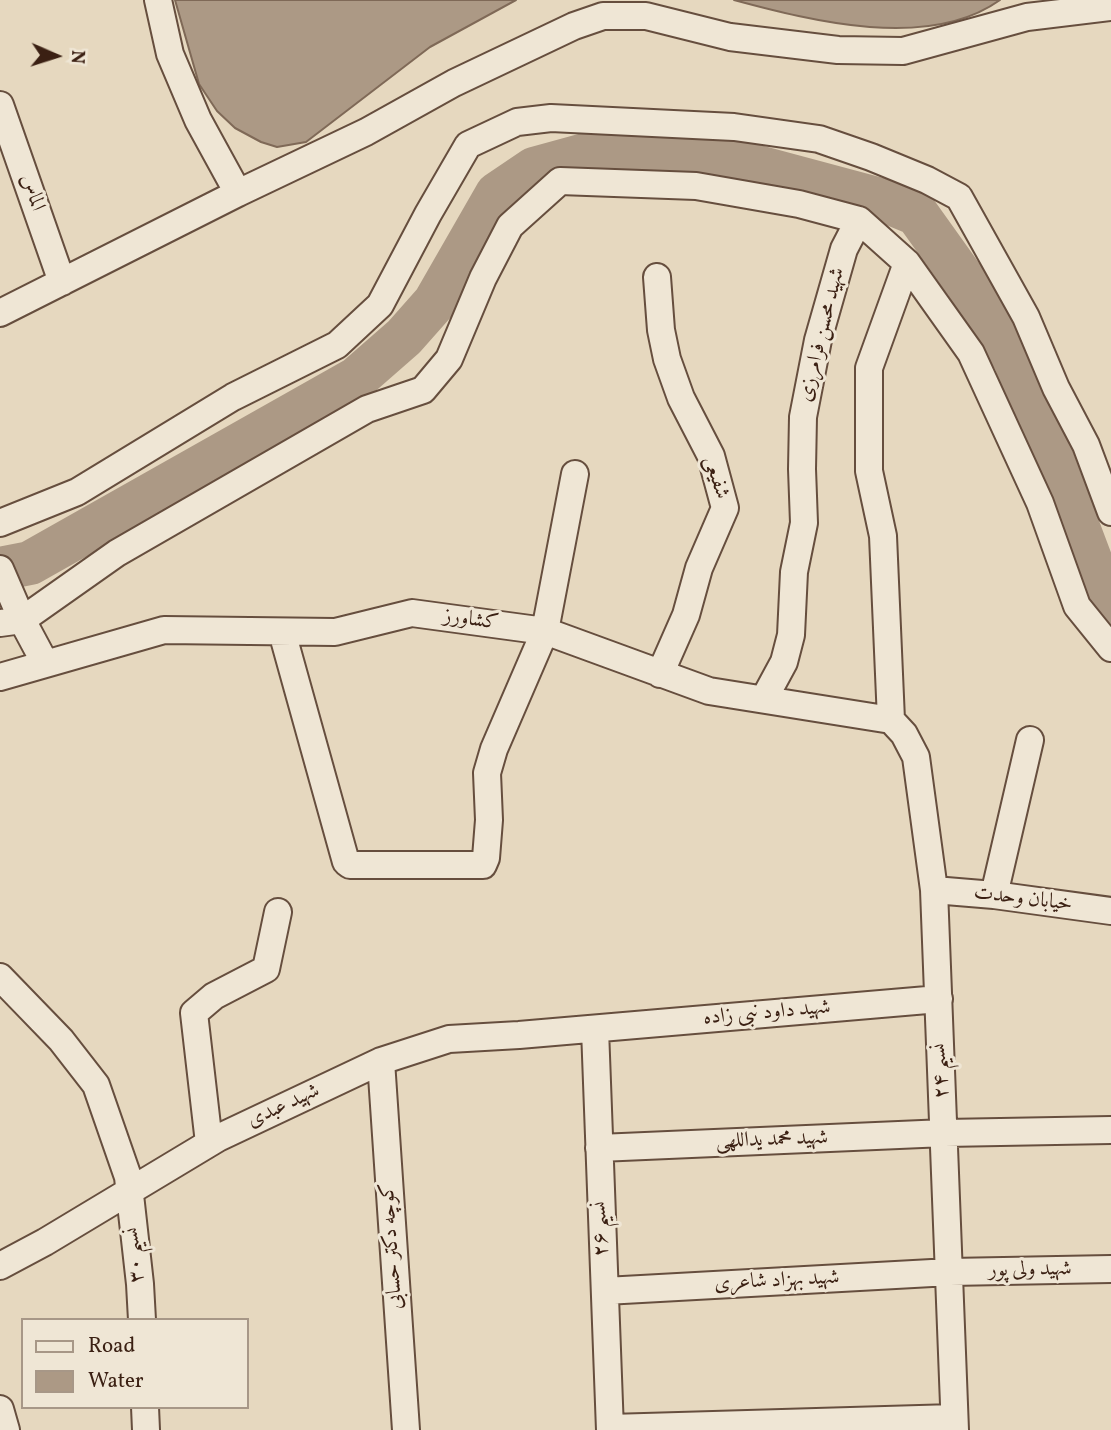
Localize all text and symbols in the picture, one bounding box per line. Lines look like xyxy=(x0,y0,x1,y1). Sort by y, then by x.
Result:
north arrow xyxy=(21,21,91,91)
text: N xyxy=(64,50,90,65)
street label: الماس xyxy=(13,171,49,215)
street label: شهید محسن فرامرزی xyxy=(794,265,852,405)
street label: شفیعی xyxy=(697,454,733,502)
street label: کشاورز xyxy=(442,605,500,637)
street label: خیابان وحدت xyxy=(972,881,1074,919)
street label: شهید داود نبی زاده xyxy=(702,996,832,1032)
street label: نسیم ۲۴ xyxy=(928,1043,956,1099)
street label: شهید عبدی xyxy=(244,1079,324,1135)
street label: شهید محمد یداللهی xyxy=(716,1126,828,1156)
street label: کوچه دکتر حسابی xyxy=(376,1182,410,1310)
street label: نسیم ۲۶ xyxy=(588,1201,616,1257)
street label: نسیم ۳۰ xyxy=(121,1226,151,1284)
street label: شهید ولی پور xyxy=(988,1258,1072,1284)
street label: شهید بهزاد شاعری xyxy=(714,1266,840,1298)
legend xyxy=(21,1318,248,1409)
text: Road xyxy=(88,1332,135,1361)
text: Water xyxy=(88,1367,144,1396)

